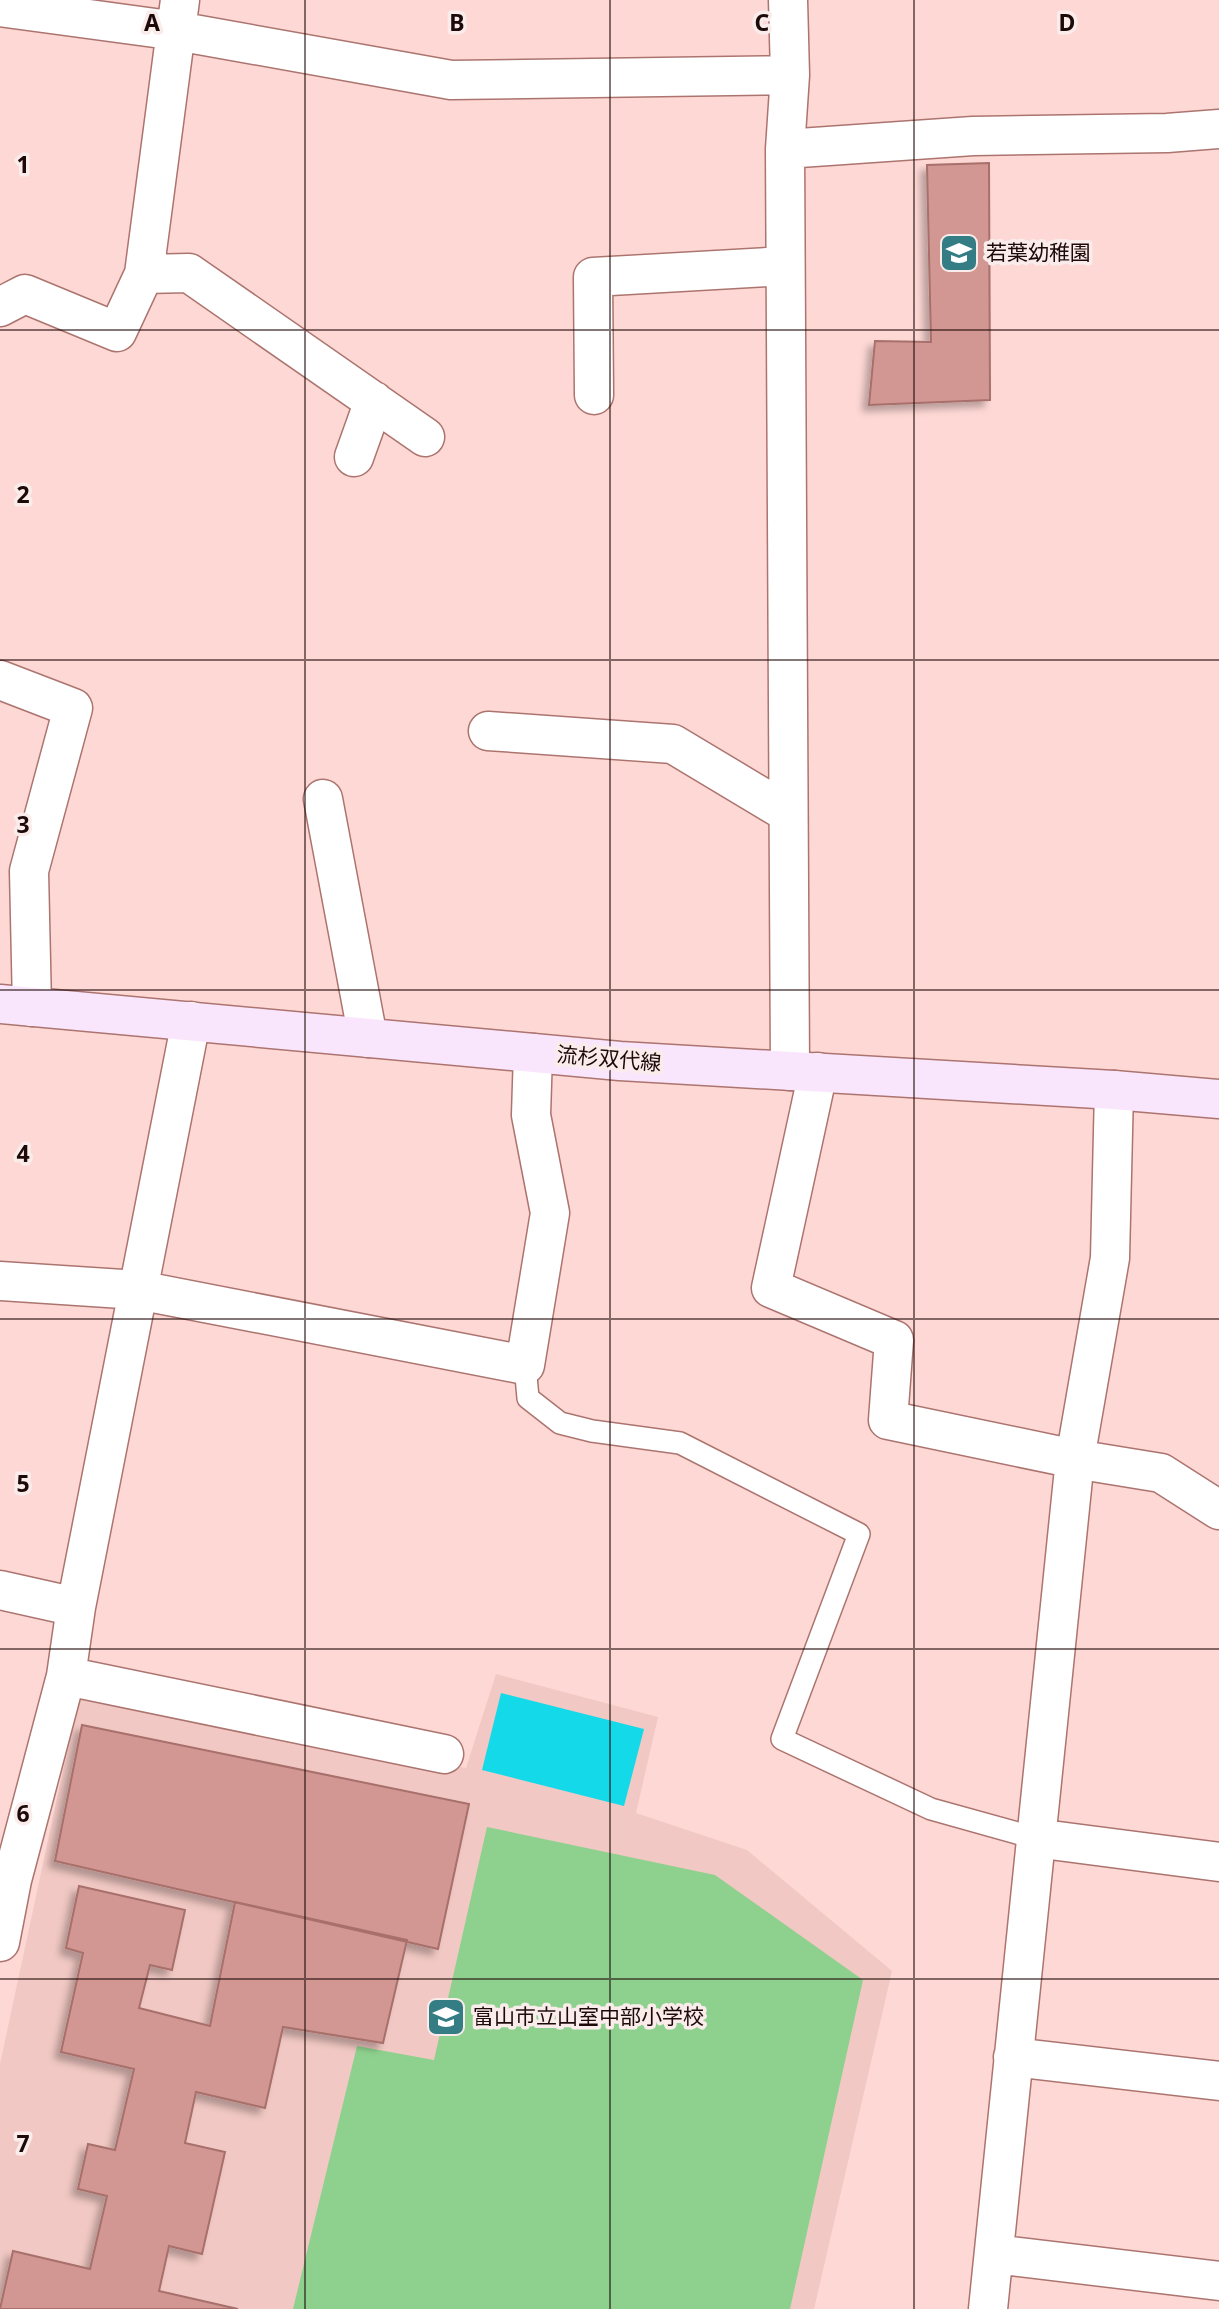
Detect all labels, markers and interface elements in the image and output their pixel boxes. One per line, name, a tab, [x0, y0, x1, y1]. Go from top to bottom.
text: A	[144, 6, 160, 38]
text: B	[449, 6, 465, 38]
text: C	[755, 6, 770, 38]
text: D	[1059, 6, 1075, 38]
text: 1	[16, 148, 30, 180]
school or university icon: 若葉幼稚園	[938, 232, 980, 274]
place label: 若葉幼稚園	[986, 238, 1091, 266]
text: 2	[16, 478, 30, 510]
text: 3	[16, 808, 30, 840]
street label: 流杉双代線	[556, 1039, 663, 1077]
text: 4	[16, 1137, 30, 1169]
text: 5	[16, 1467, 30, 1499]
text: 6	[16, 1797, 30, 1829]
school or university icon: 富山市立山室中部小学校	[425, 1996, 467, 2038]
place label: 富山市立山室中部小学校	[473, 2002, 704, 2030]
text: 7	[16, 2127, 30, 2159]

